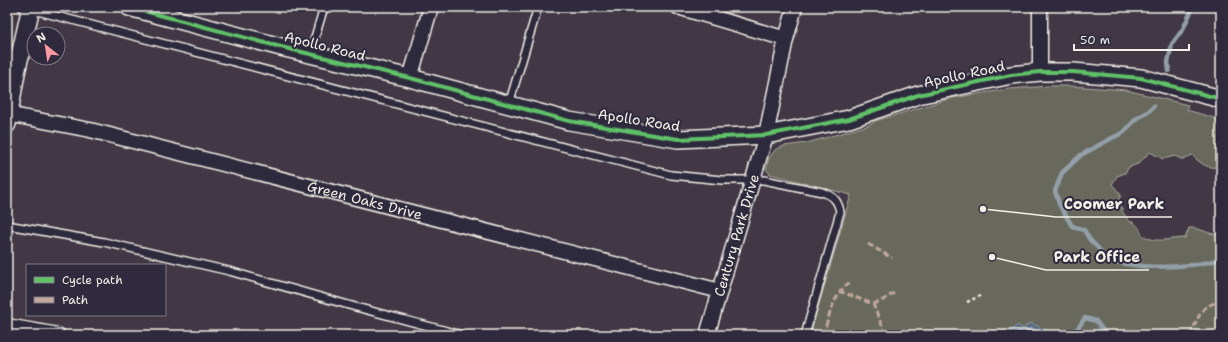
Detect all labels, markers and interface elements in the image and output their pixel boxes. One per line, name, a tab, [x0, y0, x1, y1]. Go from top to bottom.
north arrow	[26, 26, 66, 66]
scale bar	[1074, 26, 1189, 52]
street label: Apollo Road	[283, 27, 368, 65]
text: N	[34, 29, 49, 46]
text: 50 m	[1080, 32, 1110, 48]
street label: Apollo Road	[921, 57, 1007, 91]
street label: Apollo Road	[597, 105, 682, 135]
street label: Century Park Drive	[710, 172, 763, 299]
street label: Green Oaks Drive	[305, 177, 424, 224]
callout: Coomer Park	[1056, 190, 1172, 217]
text: Coomer Park	[1064, 194, 1164, 214]
callout: Park Office	[1046, 243, 1149, 270]
text: Park Office	[1054, 247, 1140, 267]
legend	[26, 264, 166, 316]
text: Cycle path	[62, 272, 123, 288]
text: Path	[62, 292, 88, 308]

